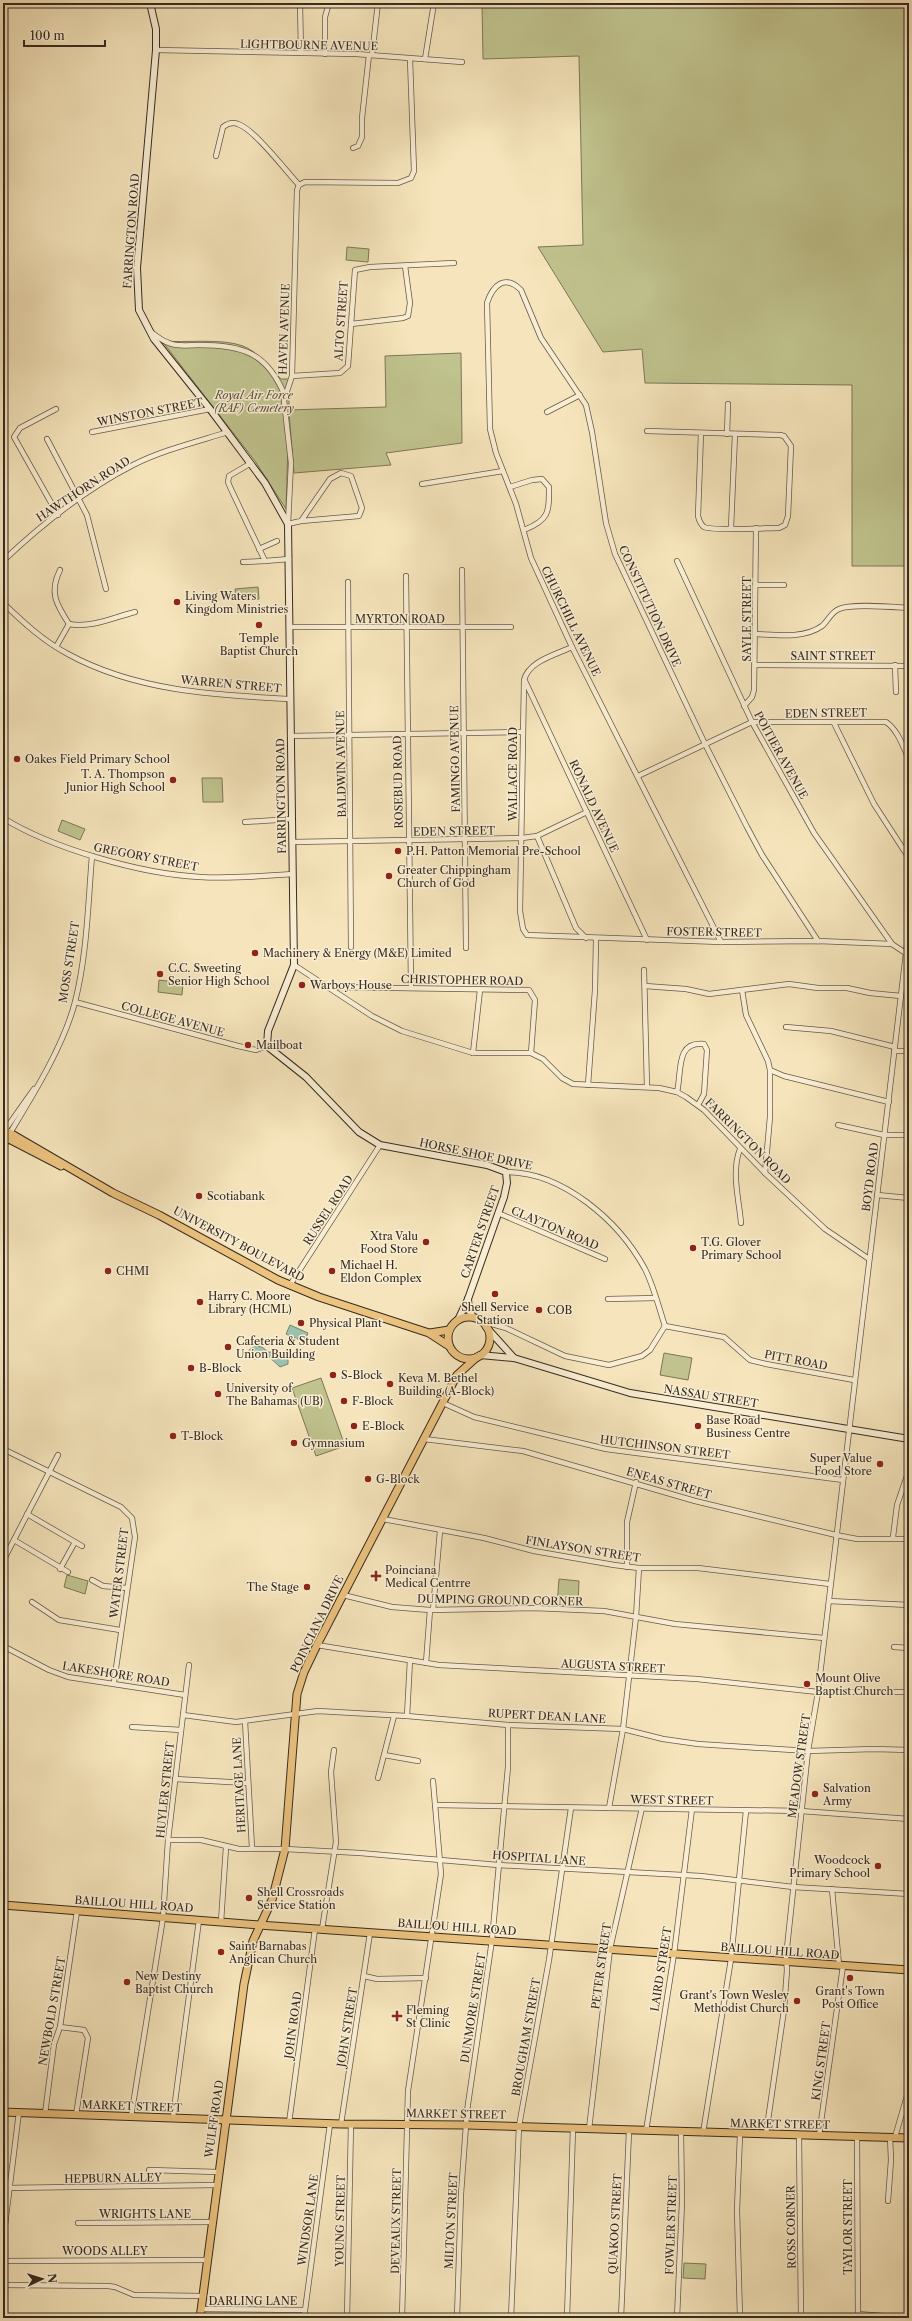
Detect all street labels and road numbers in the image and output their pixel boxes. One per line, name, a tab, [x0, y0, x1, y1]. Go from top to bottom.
street label: LIGHTBOURNE AVENUE	[240, 37, 379, 53]
street label: FARRINGTON ROAD	[120, 173, 142, 289]
street label: ALTO STREET	[331, 279, 351, 363]
street label: HAVEN AVENUE	[275, 283, 293, 375]
street label: WINSTON STREET	[95, 395, 205, 429]
street label: HAWTHORN ROAD	[33, 453, 133, 525]
street label: CONSTITUTION DRIVE	[616, 543, 684, 669]
street label: CHURCHILL AVENUE	[538, 564, 604, 679]
street label: SAYLE STREET	[740, 576, 754, 662]
street label: MYRTON ROAD	[355, 612, 445, 626]
street label: SAINT STREET	[791, 649, 876, 663]
street label: WARREN STREET	[179, 673, 283, 695]
street label: FAMINGO AVENUE	[447, 705, 463, 813]
street label: EDEN STREET	[785, 705, 868, 721]
street label: POITIER AVENUE	[751, 709, 811, 802]
street label: BALDWIN AVENUE	[333, 710, 349, 818]
street label: WALLACE ROAD	[506, 727, 520, 822]
street label: ROSEBUD ROAD	[390, 735, 406, 829]
street label: FARRINGTON ROAD	[273, 738, 289, 854]
street label: RONALD AVENUE	[566, 757, 622, 855]
street label: EDEN STREET	[413, 823, 496, 839]
street label: GREGORY STREET	[92, 840, 200, 874]
street label: MOSS STREET	[56, 919, 82, 1004]
street label: FOSTER STREET	[666, 924, 763, 940]
street label: CHRISTOPHER ROAD	[401, 972, 523, 988]
street label: COLLEGE AVENUE	[120, 998, 227, 1040]
street label: FARRINGTON ROAD	[702, 1095, 794, 1187]
street label: HORSE SHOE DRIVE	[418, 1135, 534, 1173]
street label: BOYD ROAD	[859, 1141, 881, 1212]
street label: RUSSEL ROAD	[300, 1172, 356, 1248]
street label: CARTER STREET	[458, 1183, 503, 1280]
street label: UNIVERSITY BOULEVARD	[171, 1203, 307, 1285]
street label: CLAYTON ROAD	[509, 1203, 601, 1253]
street label: PITT ROAD	[763, 1347, 829, 1373]
street label: NASSAU STREET	[663, 1382, 760, 1411]
street label: HUTCHINSON STREET	[599, 1432, 732, 1462]
street label: ENEAS STREET	[625, 1464, 714, 1502]
street label: WATER STREET	[106, 1526, 132, 1620]
street label: FINLAYSON STREET	[524, 1533, 642, 1565]
street label: POINCIANA DRIVE	[287, 1573, 347, 1675]
street label: DUMPING GROUND CORNER	[417, 1592, 584, 1608]
street label: AUGUSTA STREET	[560, 1656, 666, 1676]
street label: LAKESHORE ROAD	[61, 1659, 171, 1689]
street label: RUPERT DEAN LANE	[487, 1706, 607, 1726]
street label: MEADOW STREET	[785, 1712, 813, 1819]
street label: HERITAGE LANE	[229, 1736, 248, 1833]
street label: HUYLER STREET	[153, 1740, 177, 1839]
street label: WEST STREET	[629, 1792, 715, 1808]
street label: HOSPITAL LANE	[492, 1848, 587, 1868]
street label: BAILLOU HILL ROAD	[74, 1893, 194, 1915]
street label: BAILLOU HILL ROAD	[397, 1916, 517, 1938]
street label: PETER STREET	[588, 1921, 614, 2010]
street label: LAIRD STREET	[647, 1925, 675, 2012]
street label: BAILLOU HILL ROAD	[720, 1940, 840, 1962]
street label: DUNMORE STREET	[457, 1951, 489, 2064]
street label: NEWBOLD STREET	[35, 1955, 69, 2067]
street label: BROUGHAM STREET	[509, 1976, 543, 2097]
street label: JOHN STREET	[333, 1985, 360, 2070]
street label: JOHN ROAD	[281, 1990, 305, 2062]
street label: KING STREET	[809, 2020, 834, 2101]
street label: WULFF ROAD	[201, 2079, 226, 2160]
street label: MARKET STREET	[81, 2097, 183, 2115]
street label: MARKET STREET	[406, 2106, 507, 2122]
street label: MARKET STREET	[730, 2116, 831, 2132]
street label: DEVEAUX STREET	[388, 2167, 404, 2274]
street label: HEPBURN ALLEY	[64, 2170, 162, 2186]
street label: MILTON STREET	[441, 2171, 461, 2270]
street label: WINDSOR LANE	[295, 2173, 321, 2268]
street label: QUAKOO STREET	[605, 2173, 625, 2275]
street label: YOUNG STREET	[332, 2174, 348, 2268]
street label: FOWLER STREET	[662, 2174, 680, 2275]
street label: TAYLOR STREET	[841, 2178, 855, 2275]
street label: ROSS CORNER	[783, 2184, 799, 2269]
street label: WRIGHTS LANE	[98, 2207, 191, 2221]
street label: WOODS ALLEY	[61, 2244, 148, 2258]
street label: DARLING LANE	[209, 2294, 298, 2308]

